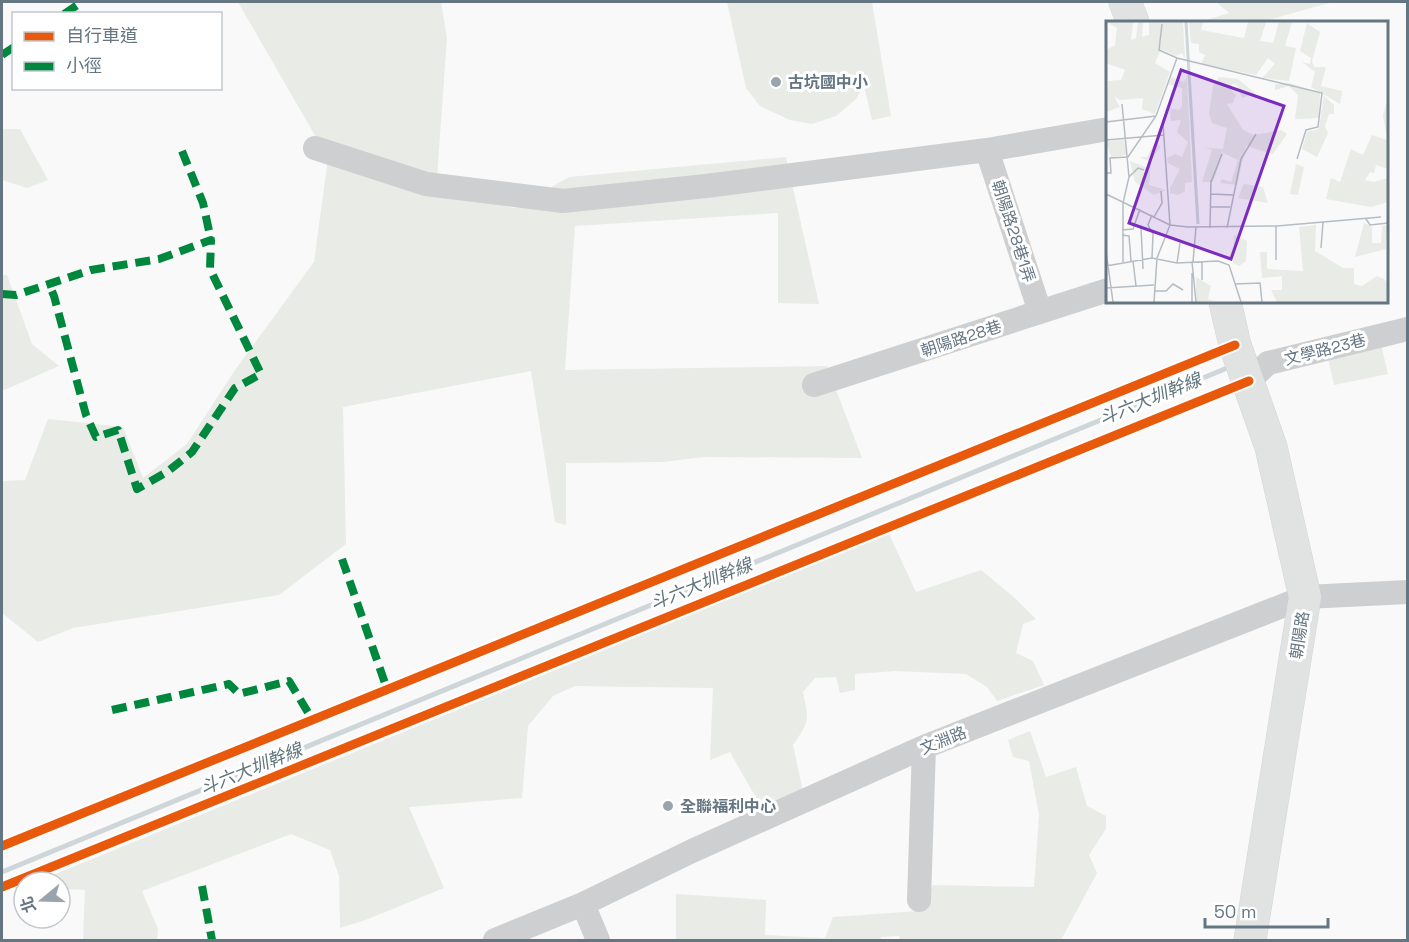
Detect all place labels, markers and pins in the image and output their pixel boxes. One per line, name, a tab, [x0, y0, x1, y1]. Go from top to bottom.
place label: 古坑國中小	[788, 72, 868, 93]
marker: 古坑國中小	[769, 75, 783, 89]
place label: 全聯福利中心	[680, 796, 776, 817]
marker: 全聯福利中心	[661, 799, 675, 813]

